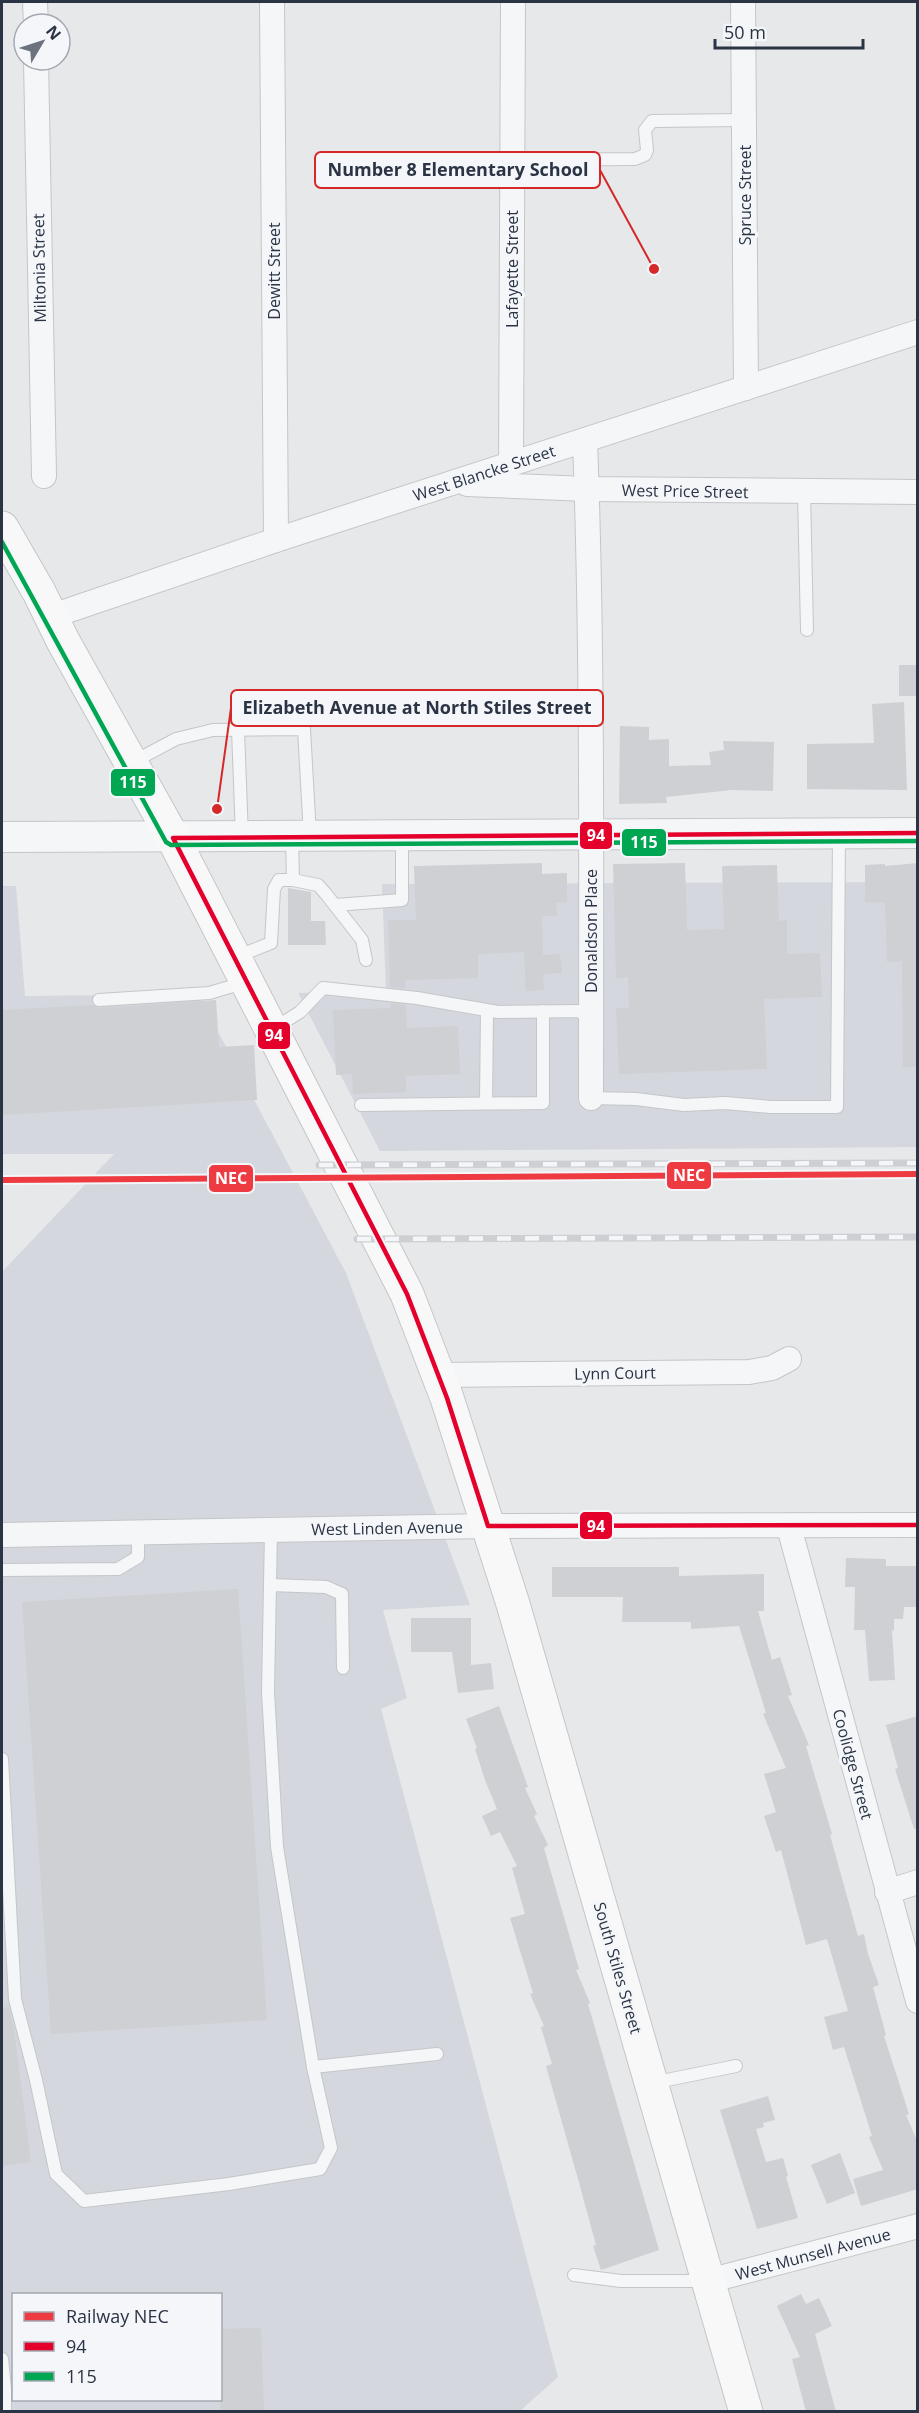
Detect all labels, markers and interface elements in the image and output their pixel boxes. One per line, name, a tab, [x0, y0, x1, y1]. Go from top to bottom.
north arrow	[12, 12, 72, 72]
scale bar	[715, 12, 864, 50]
text: 50 m	[724, 20, 766, 44]
text: N	[41, 21, 66, 45]
street label: Spruce Street	[734, 145, 756, 245]
callout: Number 8 Elementary School	[315, 152, 600, 188]
text: Number 8 Elementary School	[328, 157, 588, 181]
street label: Lafayette Street	[501, 210, 523, 328]
street label: Miltonia Street	[27, 213, 51, 323]
street label: Dewitt Street	[263, 222, 285, 320]
street label: West Blancke Street	[410, 440, 558, 506]
street label: West Price Street	[621, 479, 749, 503]
callout: Elizabeth Avenue at North Stiles Street	[231, 690, 603, 726]
text: Elizabeth Avenue at North Stiles Street	[243, 695, 592, 719]
line badge: 115	[110, 768, 156, 797]
text: 115	[119, 771, 147, 793]
line badge: 94	[579, 821, 613, 850]
text: 94	[587, 824, 605, 846]
line badge: 115	[621, 828, 667, 857]
text: 115	[630, 831, 658, 853]
street label: Donaldson Place	[580, 869, 602, 993]
line badge: 94	[257, 1021, 291, 1050]
text: 94	[265, 1024, 283, 1046]
line badge: NEC	[666, 1161, 712, 1190]
line badge: NEC	[208, 1164, 254, 1193]
text: NEC	[673, 1164, 705, 1186]
text: NEC	[215, 1167, 247, 1189]
street label: Lynn Court	[574, 1361, 656, 1385]
line badge: 94	[579, 1511, 613, 1540]
text: 94	[587, 1515, 605, 1537]
street label: West Linden Avenue	[311, 1516, 463, 1540]
street label: Coolidge Street	[828, 1706, 878, 1822]
street label: South Stiles Street	[589, 1900, 647, 2037]
street label: West Munsell Avenue	[733, 2223, 893, 2285]
legend	[12, 2293, 222, 2401]
text: Railway NEC	[66, 2304, 169, 2328]
text: 94	[66, 2334, 87, 2358]
text: 115	[66, 2364, 97, 2388]

